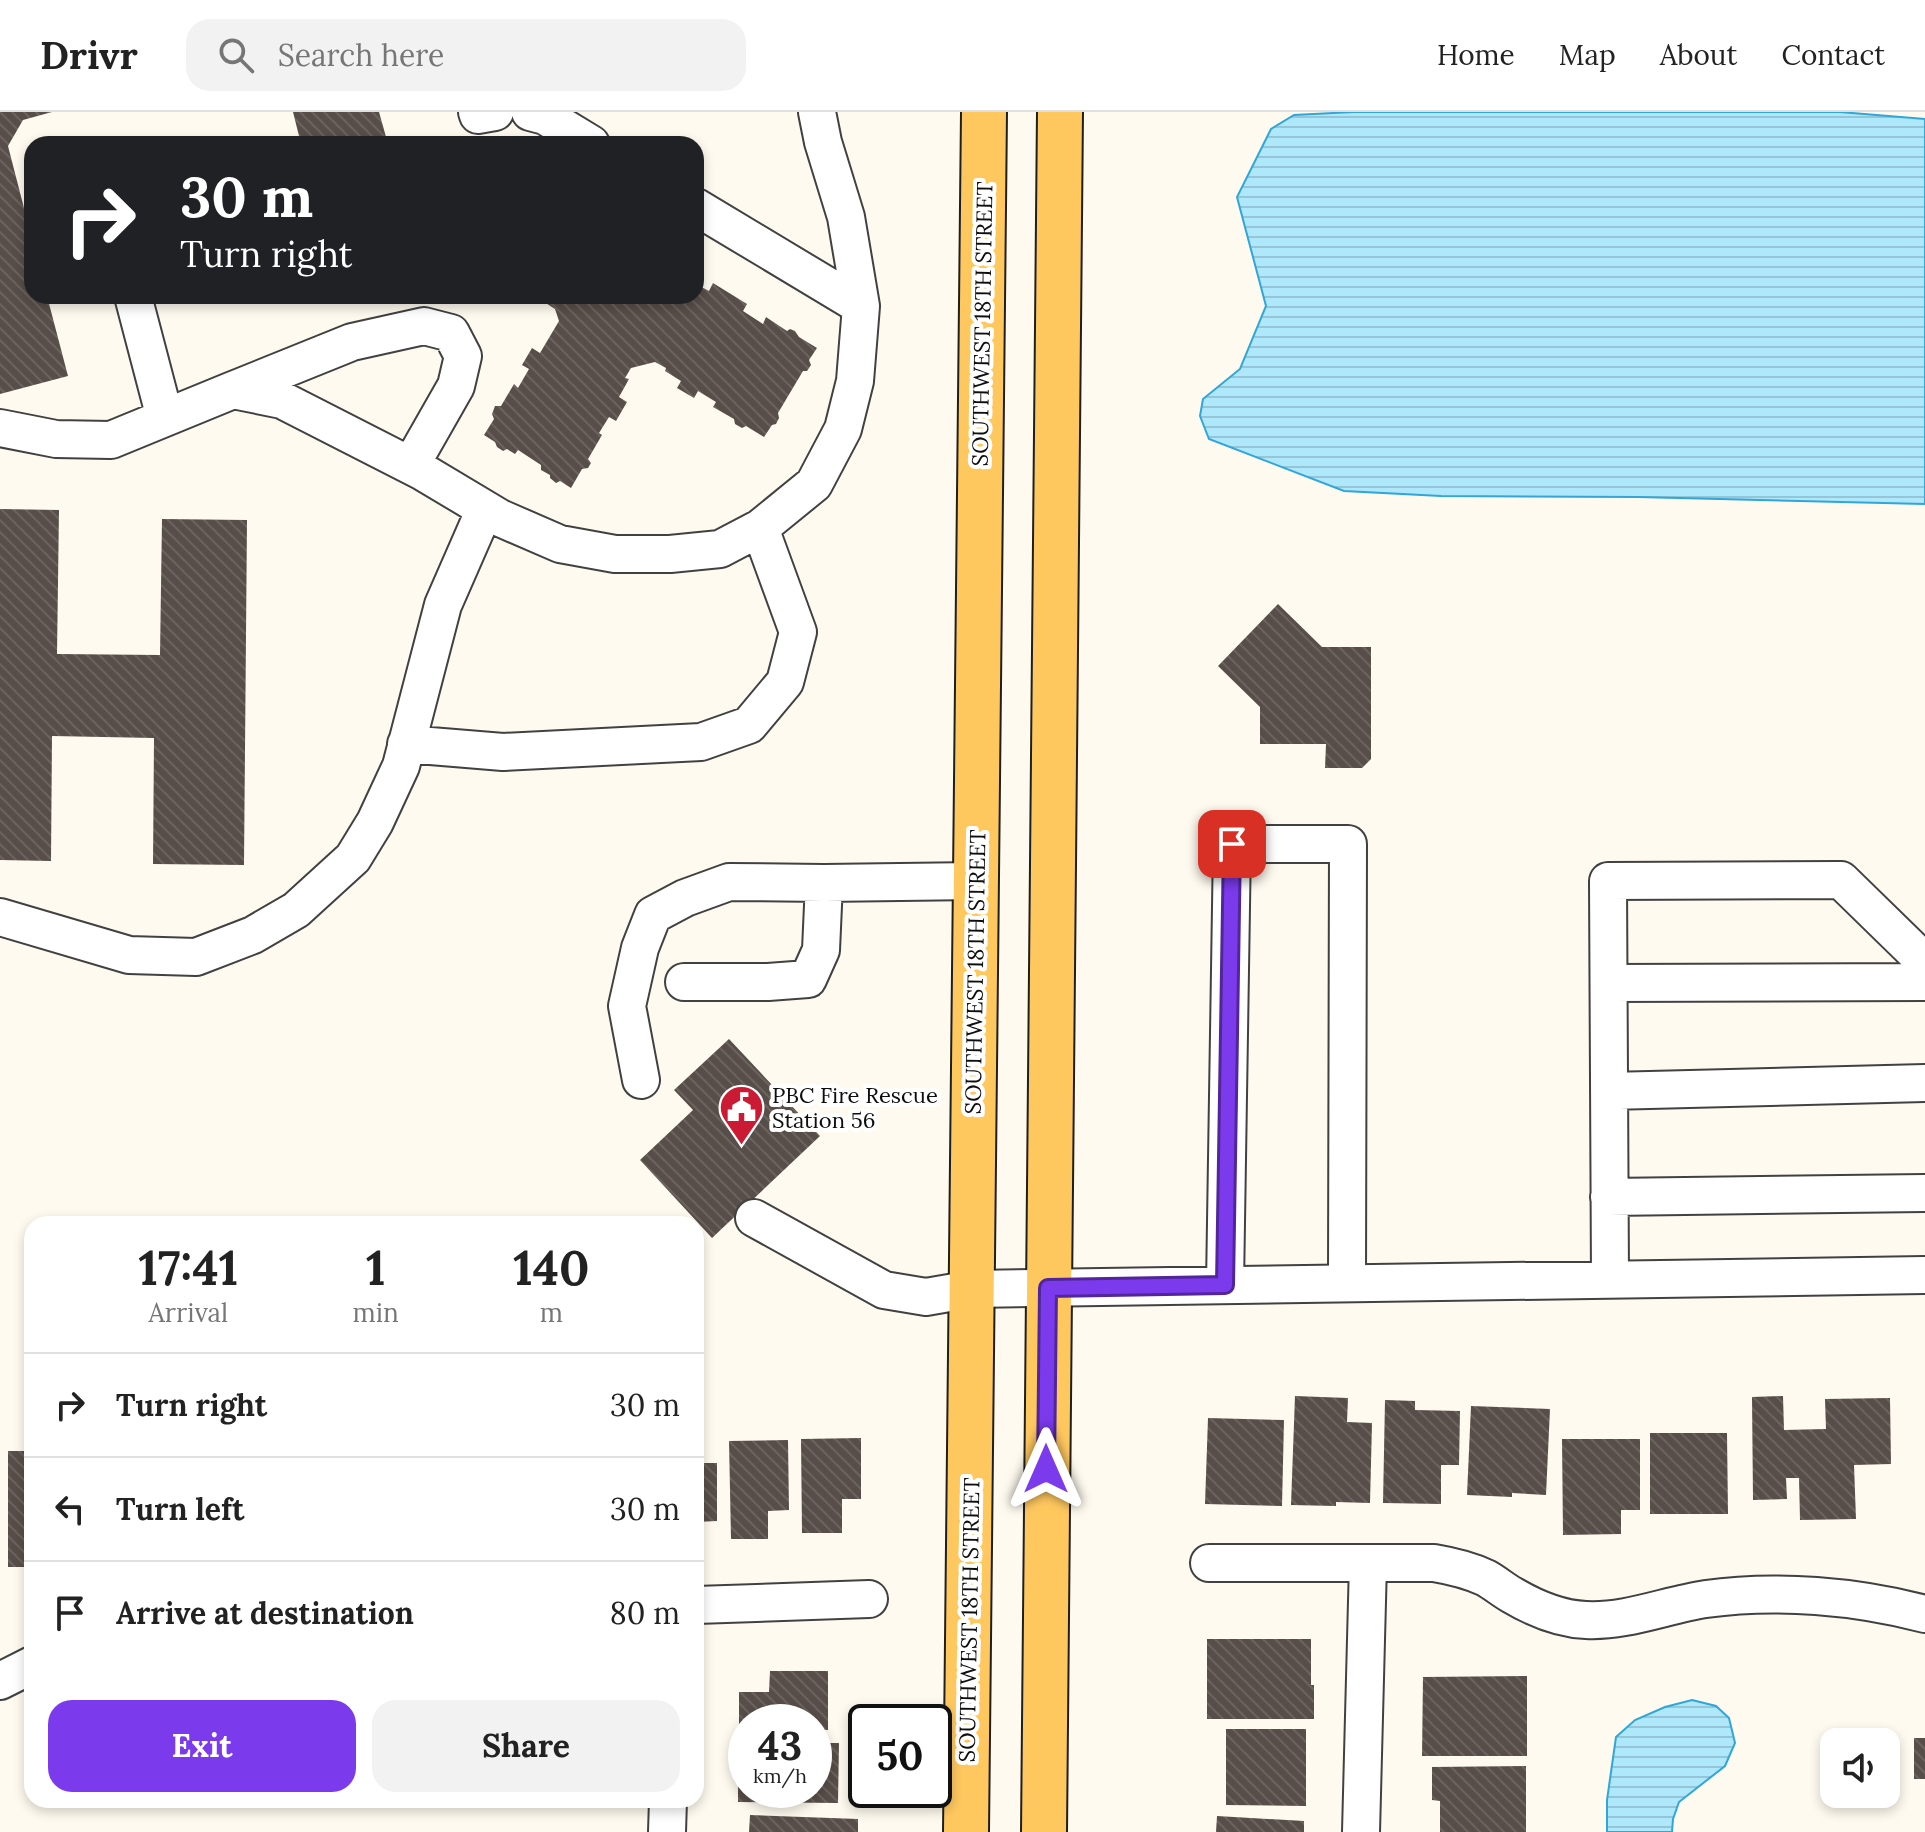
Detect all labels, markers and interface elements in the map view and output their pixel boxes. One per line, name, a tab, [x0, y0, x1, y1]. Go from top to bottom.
search box	[186, 19, 746, 91]
text: Drivr	[40, 31, 138, 79]
icon: search	[214, 33, 258, 77]
text: Search here	[278, 36, 444, 74]
text: Home	[1437, 37, 1515, 73]
text: Map	[1559, 37, 1616, 73]
text: About	[1660, 37, 1737, 73]
text: Contact	[1781, 37, 1885, 73]
text: 30 m	[180, 161, 313, 232]
icon: right	[48, 168, 152, 272]
street label: SOUTHWEST 18TH STREET	[966, 181, 998, 467]
text: Turn right	[180, 231, 353, 277]
pin	[1198, 810, 1266, 878]
icon: arrive	[1210, 822, 1254, 866]
street label: SOUTHWEST 18TH STREET	[959, 829, 991, 1115]
place label: PBC Fire Rescue Station 56	[772, 1081, 938, 1134]
public building icon: PBC Fire Rescue Station 56	[717, 1084, 765, 1147]
text: 17:41	[138, 1237, 238, 1298]
text: 1	[366, 1237, 385, 1298]
text: 140	[513, 1237, 590, 1298]
text: Arrival	[149, 1296, 228, 1329]
text: min	[353, 1296, 399, 1329]
text: m	[540, 1296, 563, 1329]
icon: right	[48, 1383, 92, 1427]
text: Turn right	[116, 1386, 267, 1424]
text: 30 m	[610, 1386, 680, 1424]
position arrow	[1004, 1427, 1088, 1511]
street label: SOUTHWEST 18TH STREET	[953, 1477, 985, 1763]
icon: left	[48, 1487, 92, 1531]
text: Turn left	[116, 1490, 244, 1528]
text: 30 m	[610, 1490, 680, 1528]
icon: arrive	[48, 1591, 92, 1635]
text: Arrive at destination	[116, 1594, 414, 1632]
text: 80 m	[610, 1594, 680, 1632]
button: Exit	[48, 1700, 356, 1792]
button: Share	[372, 1700, 680, 1792]
speed limit sign: 50	[848, 1704, 952, 1808]
text: 43	[758, 1720, 802, 1771]
map controls	[1820, 1728, 1900, 1808]
button: sound	[1820, 1728, 1900, 1808]
text: km/h	[753, 1763, 807, 1788]

